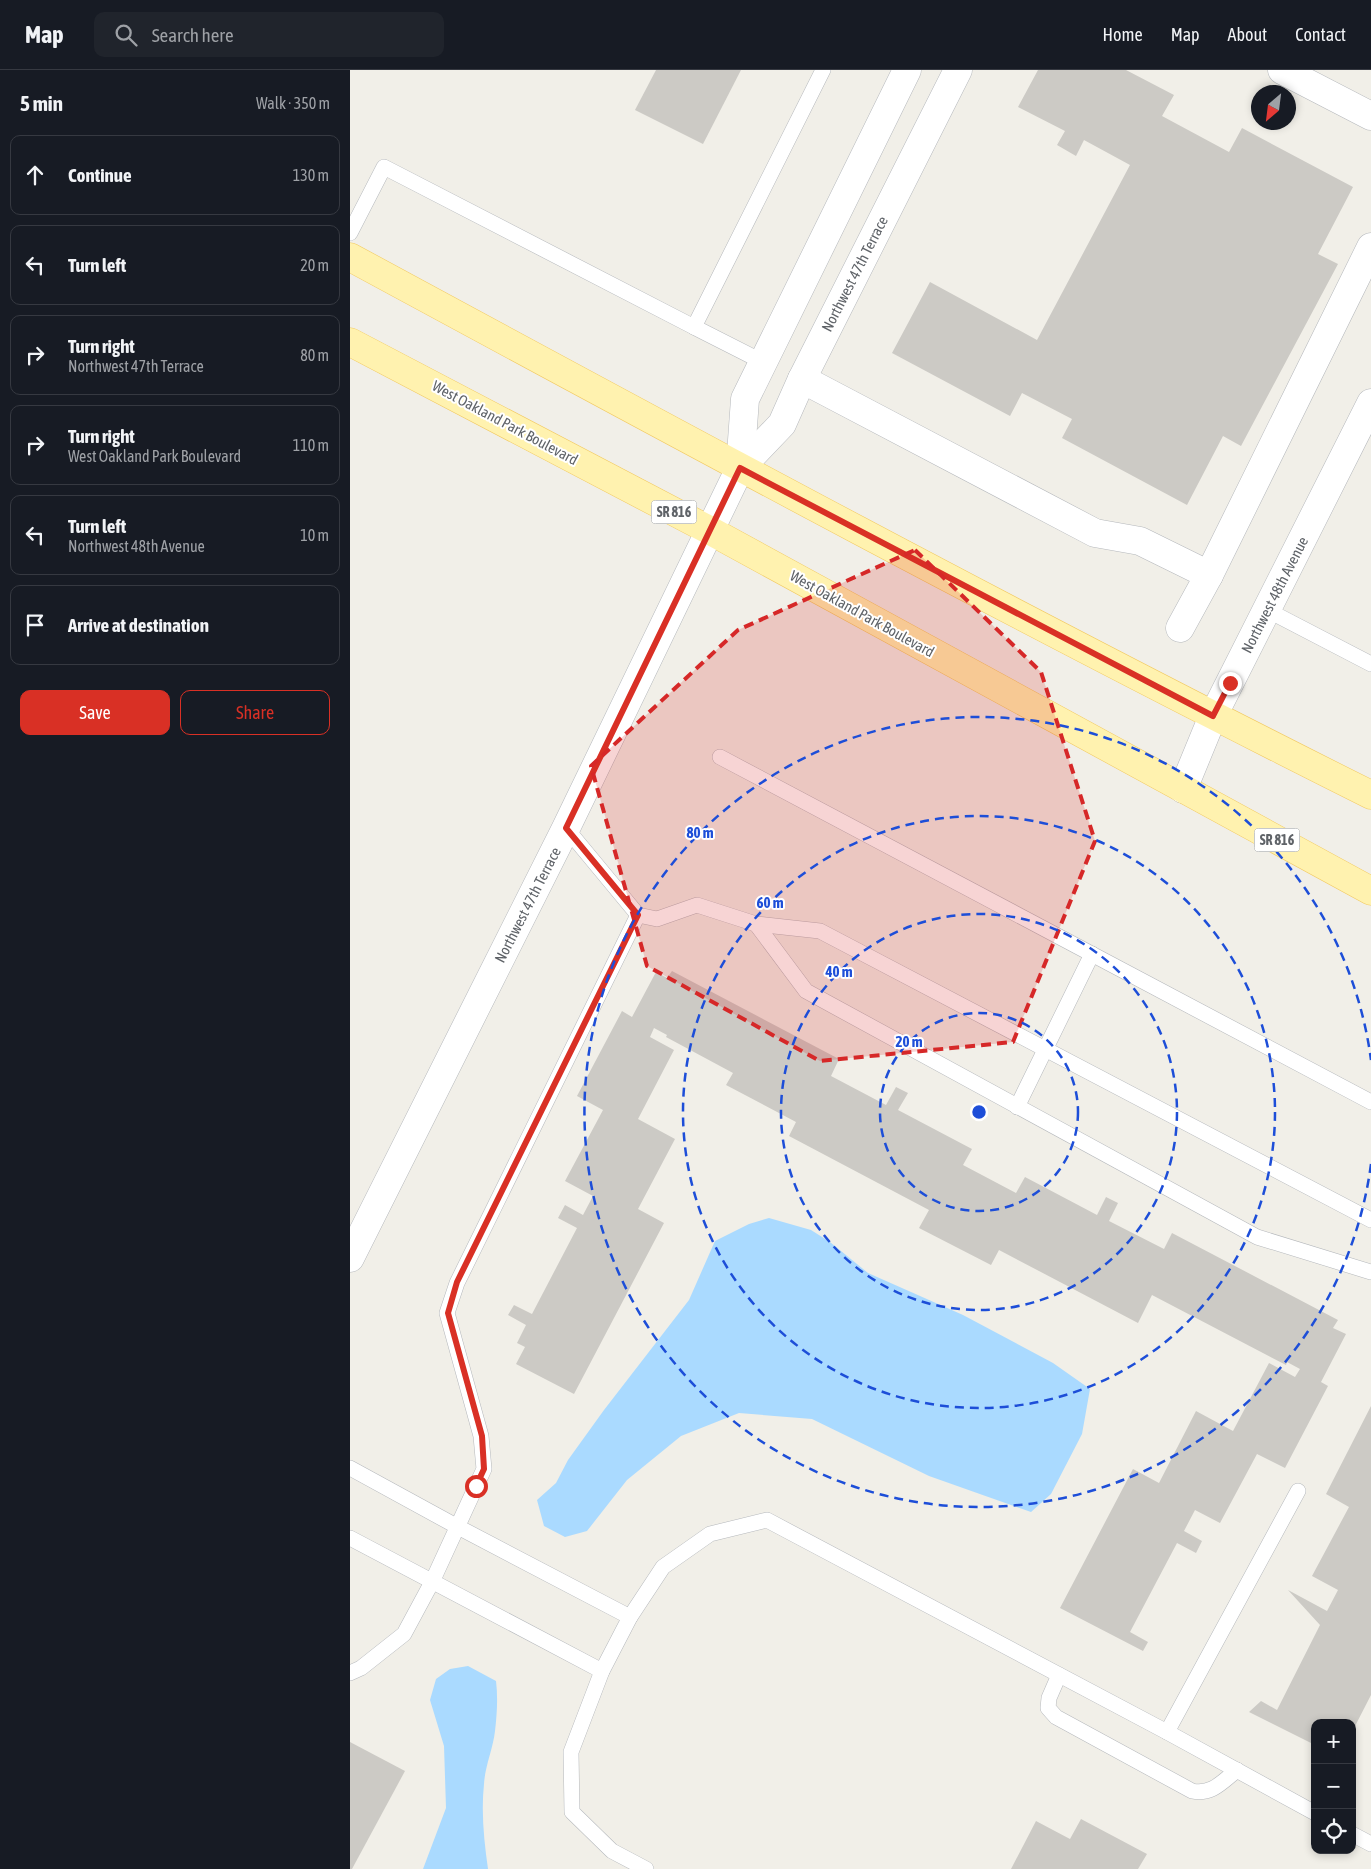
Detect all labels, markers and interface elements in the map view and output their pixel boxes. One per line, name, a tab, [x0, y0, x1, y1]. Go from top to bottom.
search box	[94, 12, 444, 57]
text: Map	[25, 21, 64, 48]
icon: search	[112, 21, 140, 49]
text: Search here	[152, 24, 234, 46]
text: Home	[1103, 24, 1143, 45]
text: Map	[1171, 24, 1200, 45]
text: About	[1228, 24, 1267, 45]
text: Contact	[1295, 24, 1346, 45]
north arrow	[1251, 85, 1296, 130]
text: 5 min	[20, 91, 63, 115]
text: Walk · 350 m	[256, 94, 330, 112]
icon: ahead	[21, 161, 49, 189]
text: Continue	[68, 164, 132, 186]
text: 130 m	[293, 166, 329, 184]
street label: Northwest 47th Terrace	[818, 213, 891, 334]
icon: left	[21, 251, 49, 279]
text: Turn left	[68, 254, 126, 276]
text: 20 m	[300, 256, 329, 274]
text: Turn right	[68, 335, 135, 357]
icon: right	[21, 341, 49, 369]
text: 80 m	[300, 346, 329, 364]
text: Northwest 47th Terrace	[68, 357, 204, 375]
street label: West Oakland Park Boulevard	[430, 377, 581, 468]
text: Turn right	[68, 425, 135, 447]
icon: right	[21, 431, 49, 459]
text: 110 m	[293, 436, 329, 454]
text: West Oakland Park Boulevard	[68, 447, 241, 465]
road number: SR 816	[652, 501, 696, 524]
text: Turn left	[68, 515, 126, 537]
icon: left	[21, 521, 49, 549]
text: 10 m	[300, 526, 329, 544]
street label: Northwest 48th Avenue	[1238, 534, 1311, 656]
text: Northwest 48th Avenue	[68, 537, 205, 555]
street label: West Oakland Park Boulevard	[787, 567, 937, 660]
icon: arrive	[21, 611, 49, 639]
text: Arrive at destination	[68, 614, 209, 636]
route end	[1219, 672, 1242, 695]
button: Save	[20, 690, 170, 735]
button: Share	[180, 690, 330, 735]
text: 80 m	[687, 824, 714, 841]
road number: SR 816	[1254, 828, 1300, 852]
street label: Northwest 47th Terrace	[491, 844, 564, 965]
text: 60 m	[757, 894, 784, 911]
text: 40 m	[825, 963, 853, 980]
text: 20 m	[896, 1033, 923, 1050]
centre of rings	[970, 1103, 988, 1121]
route start	[465, 1475, 488, 1498]
map controls	[1311, 1719, 1356, 1854]
button: +	[1311, 1719, 1356, 1764]
button: −	[1311, 1764, 1356, 1809]
button: locate	[1311, 1809, 1356, 1854]

